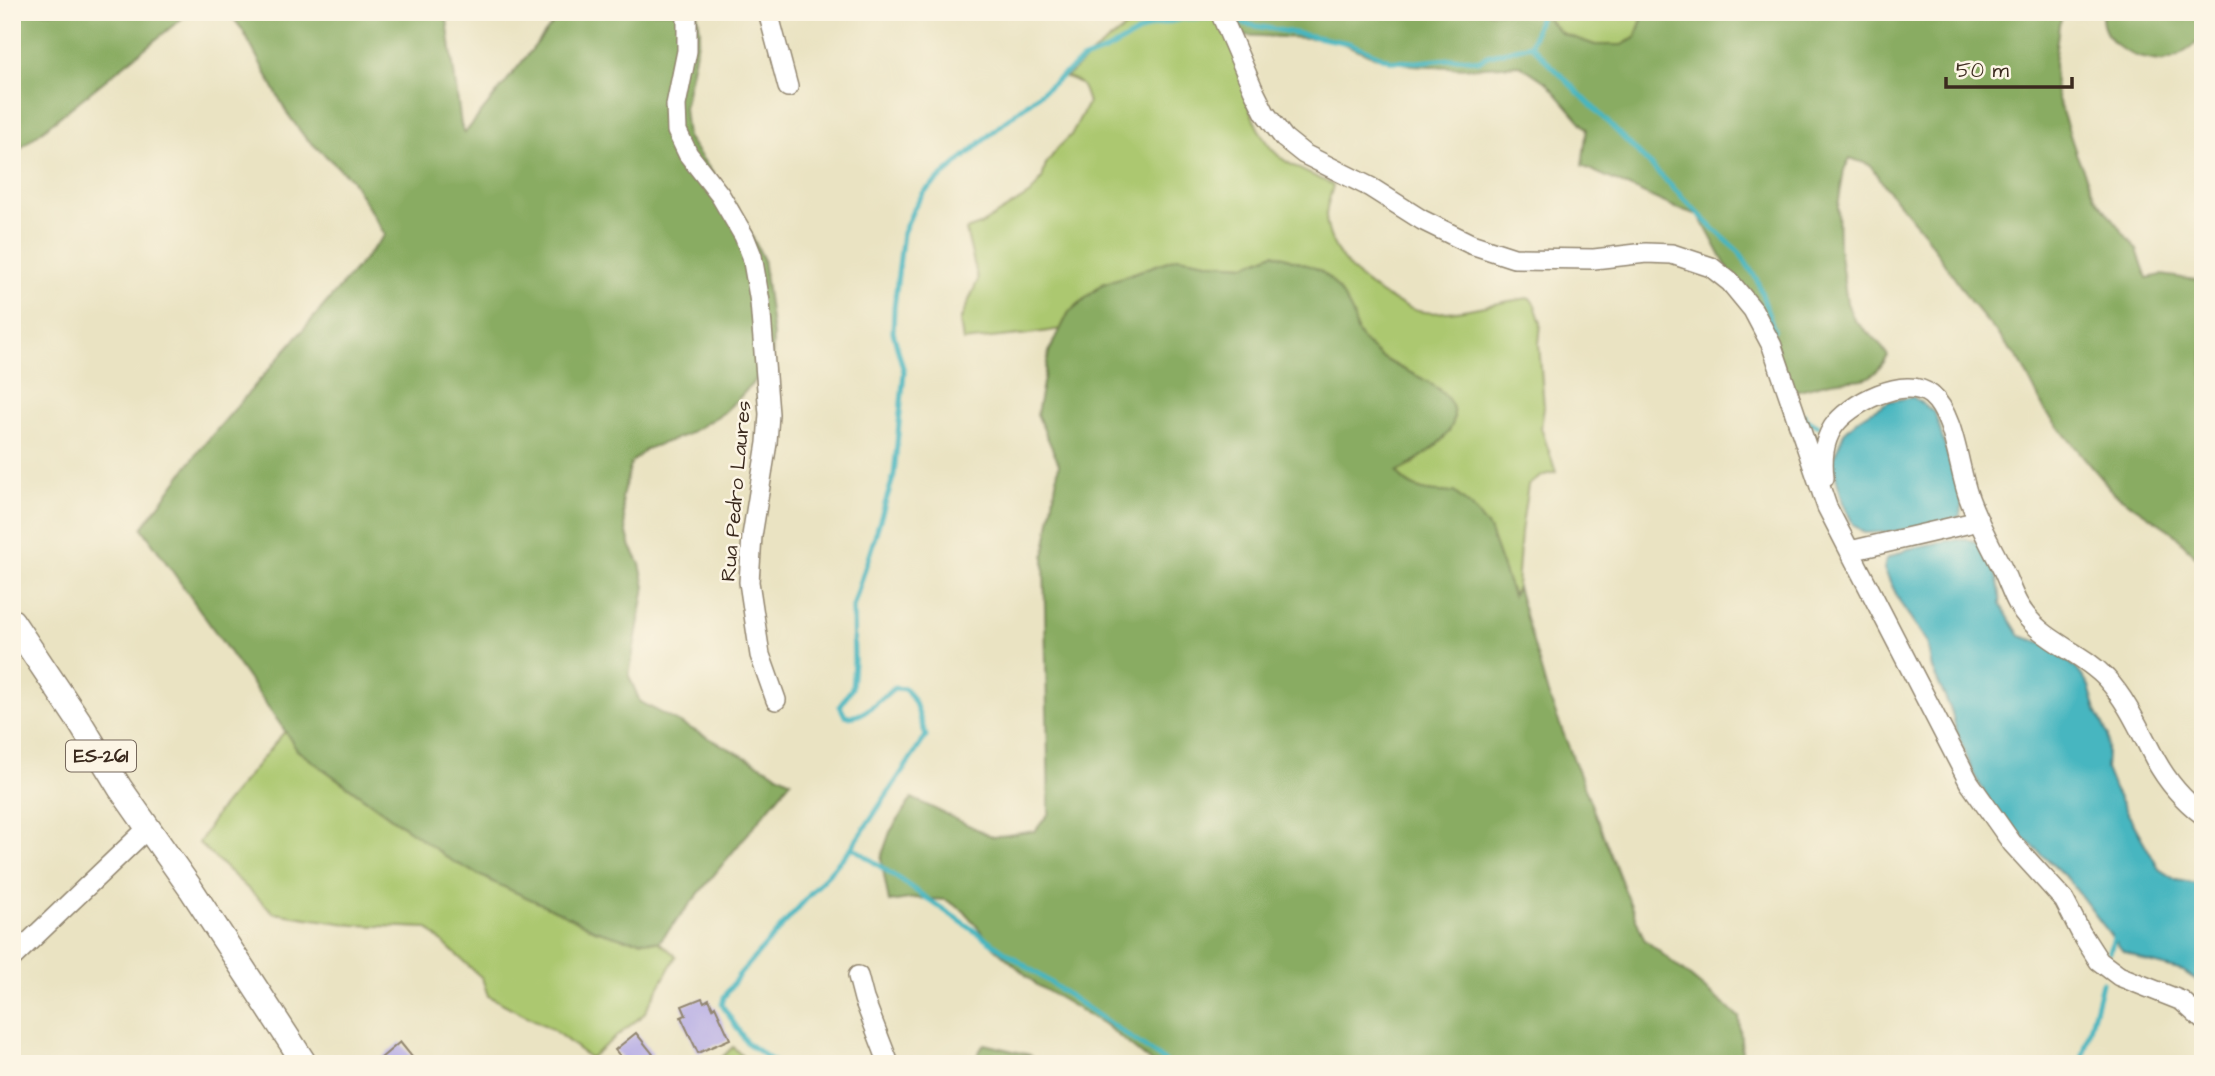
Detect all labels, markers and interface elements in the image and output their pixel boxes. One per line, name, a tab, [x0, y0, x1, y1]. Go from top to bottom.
scale bar	[1946, 46, 2072, 90]
text: 50 m	[1956, 56, 2010, 85]
street label: Rua Pedro Laures	[714, 399, 758, 583]
road number: ES-261	[66, 740, 136, 772]

